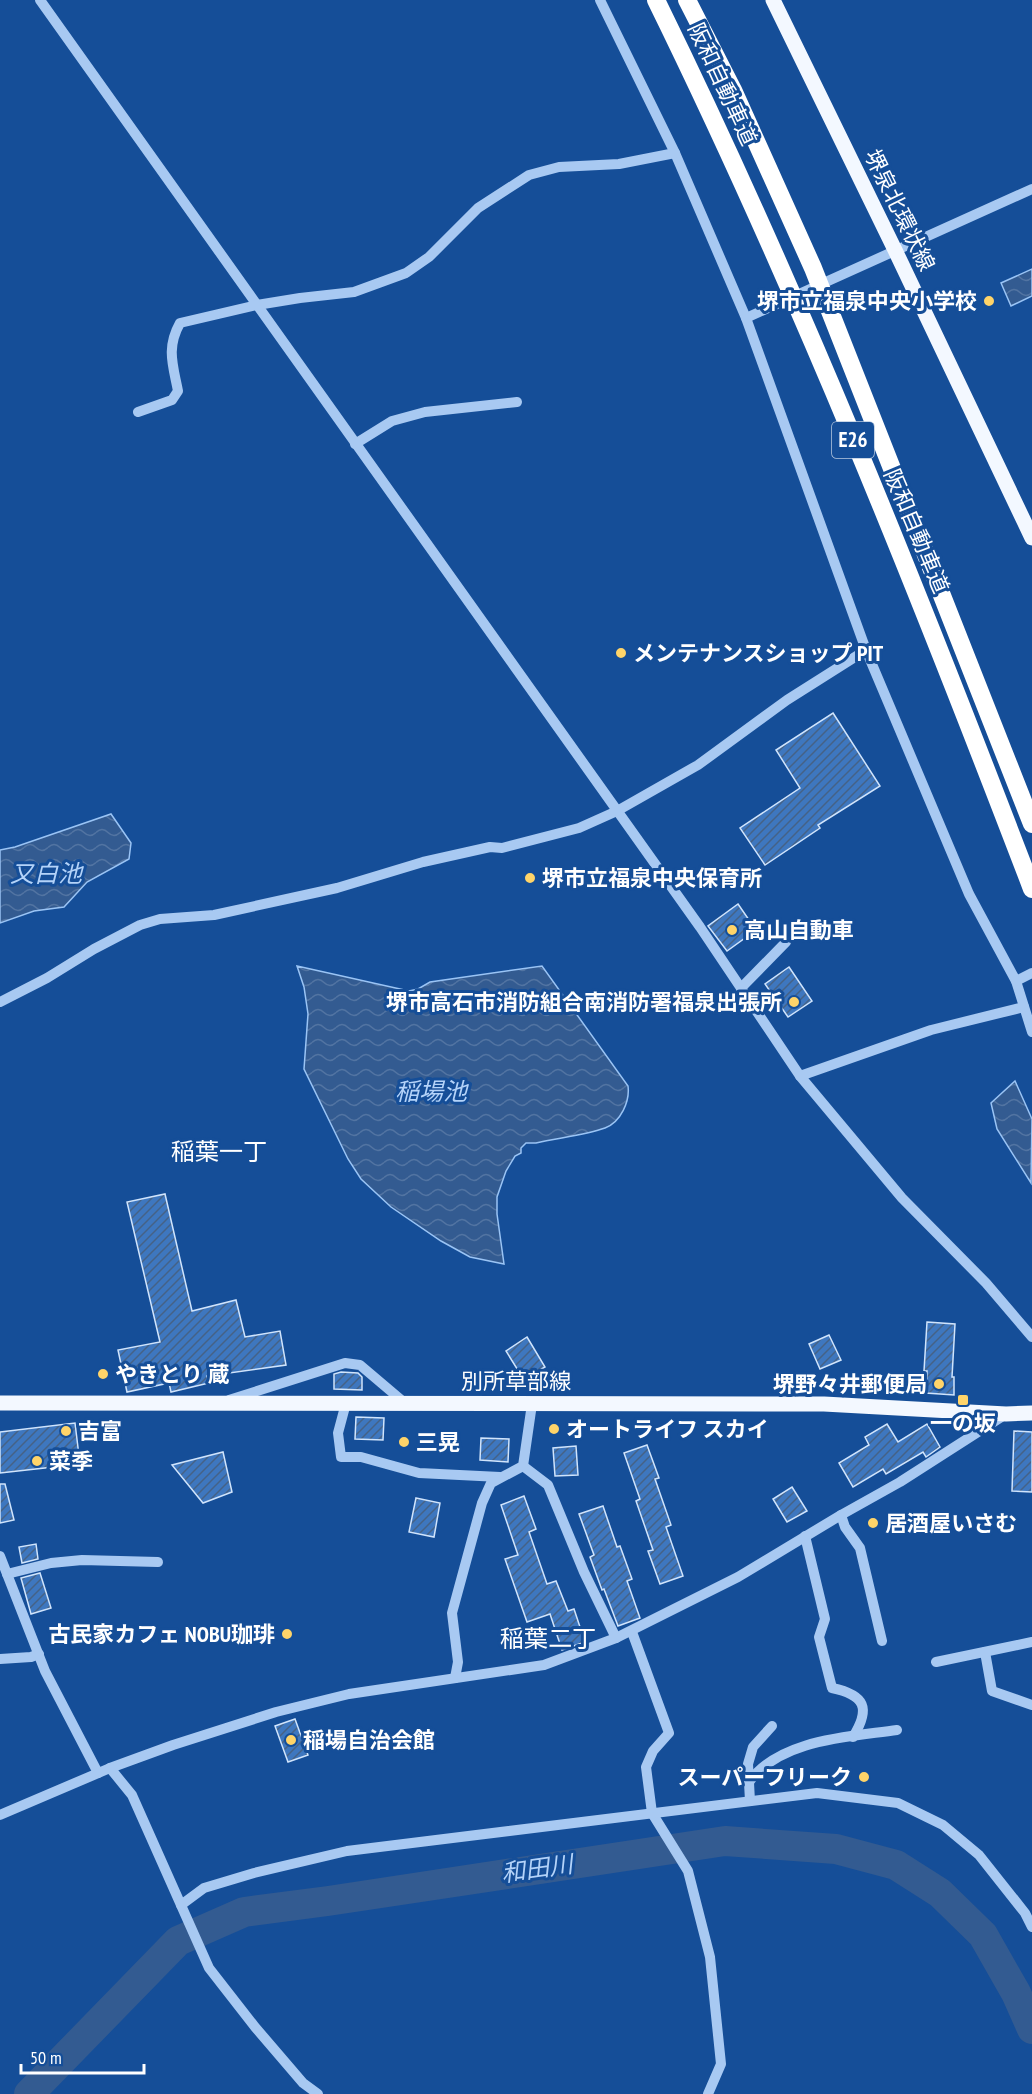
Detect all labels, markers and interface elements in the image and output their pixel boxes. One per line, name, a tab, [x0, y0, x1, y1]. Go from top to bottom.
street label: 阪和自動車道	[682, 18, 764, 150]
street label: 堺泉北環状線	[858, 145, 942, 275]
place label: 堺市立福泉中央小学校	[757, 287, 977, 315]
marker: 堺市立福泉中央小学校	[982, 294, 996, 308]
road number: E26	[832, 422, 874, 458]
street label: 阪和自動車道	[878, 465, 956, 597]
place label: メンテナンスショップ PIT	[633, 639, 884, 667]
marker: メンテナンスショップ PIT	[614, 646, 628, 660]
water label: 又白池	[10, 858, 84, 889]
place label: 堺市立福泉中央保育所	[542, 864, 762, 892]
marker: 堺市立福泉中央保育所	[523, 871, 537, 885]
place label: 高山自動車	[744, 916, 854, 944]
marker: 高山自動車	[725, 923, 739, 937]
place label: 堺市高石市消防組合南消防署福泉出張所	[386, 988, 782, 1016]
marker: 堺市高石市消防組合南消防署福泉出張所	[787, 995, 801, 1009]
water label: 稲場池	[395, 1076, 469, 1107]
district label: 稲葉一丁	[171, 1136, 267, 1167]
place label: やきとり 蔵	[115, 1360, 230, 1388]
marker: やきとり 蔵	[96, 1367, 110, 1381]
street label: 別所草部線	[461, 1367, 571, 1395]
place label: 堺野々井郵便局	[773, 1370, 927, 1398]
marker: 堺野々井郵便局	[932, 1377, 946, 1391]
marker: 一の坂	[956, 1393, 970, 1407]
place label: 一の坂	[930, 1409, 996, 1437]
place label: オートライフ スカイ	[566, 1415, 769, 1443]
place label: 吉富	[78, 1417, 122, 1445]
marker: オートライフ スカイ	[547, 1422, 561, 1436]
marker: 吉富	[59, 1424, 73, 1438]
place label: 三晃	[416, 1428, 460, 1456]
marker: 三晃	[397, 1435, 411, 1449]
place label: 菜季	[49, 1447, 93, 1475]
marker: 菜季	[30, 1454, 44, 1468]
place label: 居酒屋いさむ	[885, 1509, 1017, 1537]
marker: 居酒屋いさむ	[866, 1516, 880, 1530]
place label: 古民家カフェ NOBU珈琲	[48, 1620, 275, 1648]
district label: 稲葉二丁	[500, 1623, 596, 1654]
marker: 古民家カフェ NOBU珈琲	[280, 1627, 294, 1641]
place label: 稲場自治会館	[303, 1726, 435, 1754]
marker: 稲場自治会館	[284, 1733, 298, 1747]
place label: スーパーフリーク	[678, 1763, 852, 1791]
marker: スーパーフリーク	[857, 1770, 871, 1784]
water label: 和田川	[499, 1848, 578, 1889]
scale bar	[21, 2037, 144, 2075]
text: 50 m	[30, 2046, 62, 2069]

